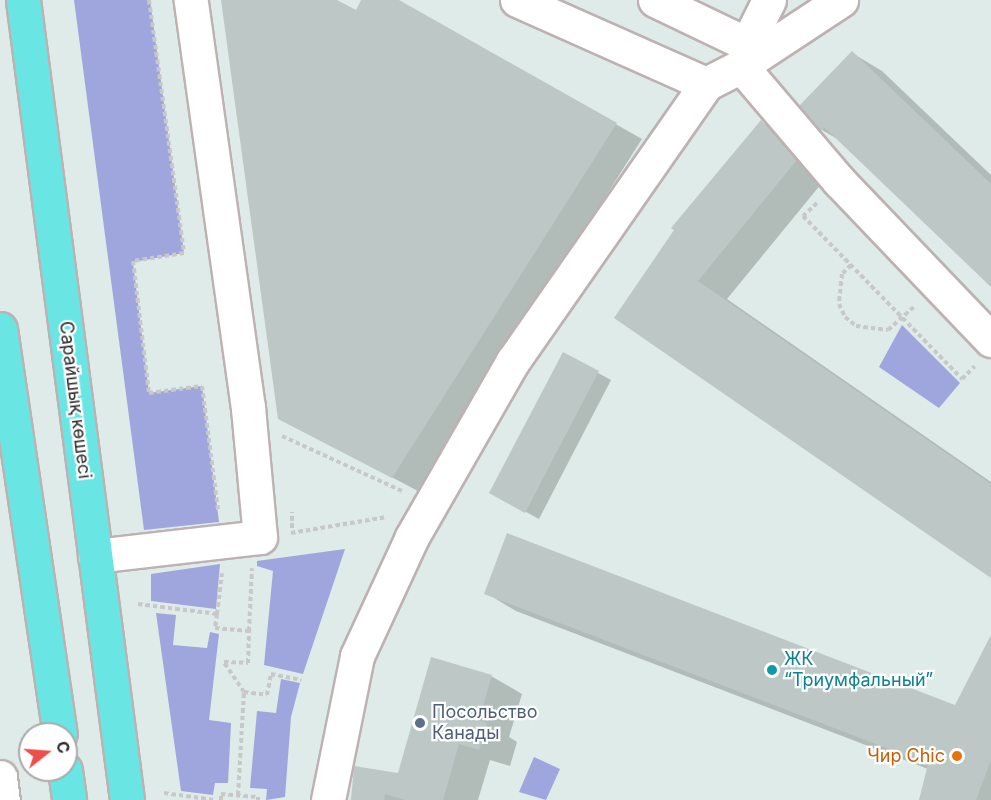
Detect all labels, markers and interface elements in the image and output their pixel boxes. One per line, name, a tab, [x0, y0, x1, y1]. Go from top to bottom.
street label: Сарайшық көшесі	[55, 320, 95, 480]
place label: ЖК “Триумфальный”	[784, 649, 933, 692]
marker: ЖК “Триумфальный”	[765, 663, 779, 677]
place label: Посольство Канады	[432, 702, 538, 744]
marker: Посольство Канады	[413, 716, 427, 730]
north arrow	[18, 722, 78, 782]
text: С	[52, 739, 75, 756]
place label: Чир Chic	[867, 745, 945, 767]
marker: Чир Chic	[950, 749, 964, 763]

